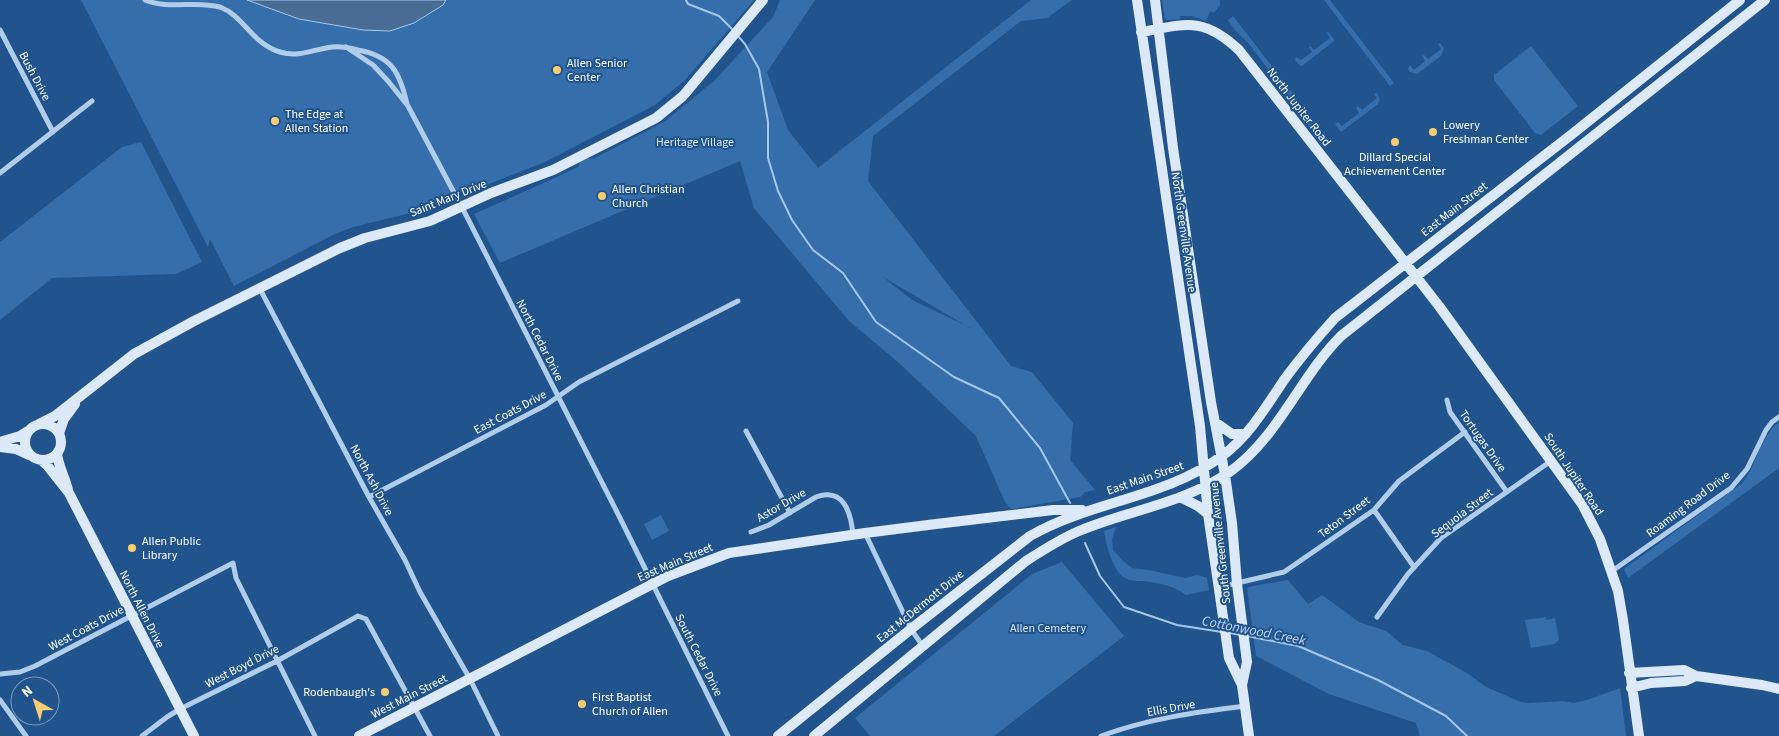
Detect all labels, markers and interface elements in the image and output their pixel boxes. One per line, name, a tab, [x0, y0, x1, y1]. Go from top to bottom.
street label: Bush Drive	[14, 49, 55, 104]
place label: Allen Senior Center	[567, 55, 628, 86]
marker: Allen Senior Center	[551, 64, 563, 76]
street label: North Jupiter Road	[1263, 64, 1335, 150]
place label: The Edge at Allen Station	[285, 106, 348, 137]
marker: The Edge at Allen Station	[269, 115, 281, 127]
place label: Lowery Freshman Center	[1443, 117, 1529, 148]
marker: Lowery Freshman Center	[1427, 126, 1439, 138]
park label: Heritage Village	[656, 134, 734, 151]
marker: Dillard Special Achievement Center	[1389, 136, 1401, 148]
place label: Dillard Special Achievement Center	[1344, 149, 1446, 180]
street label: North Greenville Avenue	[1167, 171, 1200, 293]
street label: Saint Mary Drive	[407, 175, 489, 222]
street label: East Main Street	[1417, 178, 1491, 241]
place label: Allen Christian Church	[612, 181, 684, 212]
marker: Allen Christian Church	[596, 190, 608, 202]
street label: North Cedar Drive	[512, 296, 567, 384]
street label: East Coats Drive	[471, 386, 550, 439]
street label: Tortugas Drive	[1455, 407, 1510, 476]
street label: South Jupiter Road	[1540, 430, 1608, 519]
street label: North Ash Drive	[346, 442, 397, 519]
street label: East Main Street	[1104, 457, 1186, 500]
street label: Roaming Road Drive	[1643, 467, 1734, 542]
street label: South Greenville Avenue	[1206, 481, 1235, 605]
street label: Astor Drive	[753, 484, 809, 526]
street label: Sequoia Street	[1428, 484, 1497, 542]
street label: Teton Street	[1315, 492, 1374, 543]
place label: Allen Public Library	[142, 533, 202, 564]
street label: East Main Street	[635, 539, 716, 586]
marker: Allen Public Library	[126, 542, 138, 554]
street label: East McDermott Drive	[873, 566, 968, 647]
street label: North Allen Drive	[115, 568, 168, 651]
street label: West Coats Drive	[46, 601, 127, 655]
street label: South Cedar Drive	[670, 611, 727, 699]
water label: Cottonwood Creek	[1200, 611, 1308, 651]
park label: Allen Cemetery	[1010, 620, 1086, 637]
street label: West Boyd Drive	[202, 641, 282, 692]
street label: West Main Street	[368, 670, 450, 723]
north arrow	[10, 676, 60, 726]
text: N	[18, 681, 37, 702]
place label: Rodenbaugh's	[303, 684, 375, 701]
marker: Rodenbaugh's	[379, 686, 391, 698]
place label: First Baptist Church of Allen	[592, 689, 668, 720]
street label: Ellis Drive	[1146, 696, 1197, 721]
marker: First Baptist Church of Allen	[576, 698, 588, 710]

